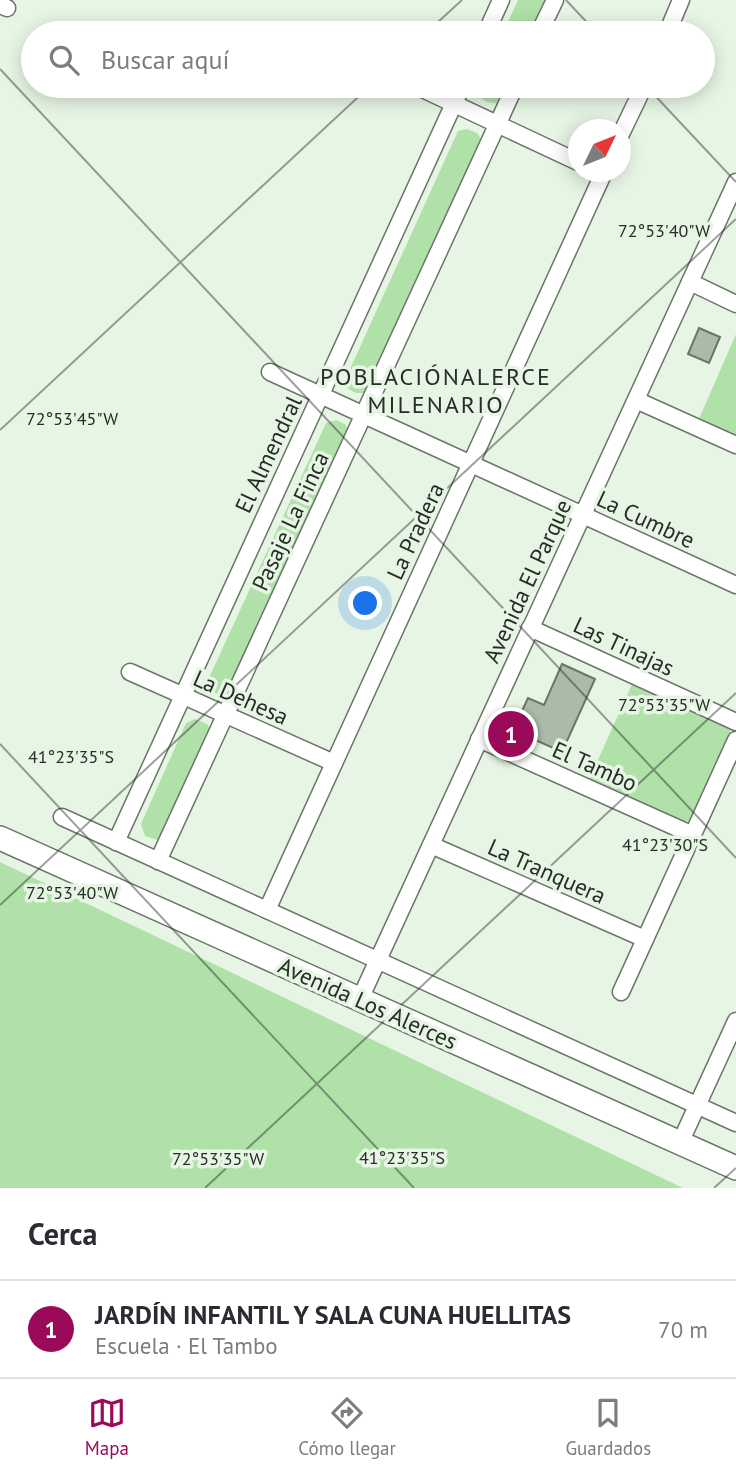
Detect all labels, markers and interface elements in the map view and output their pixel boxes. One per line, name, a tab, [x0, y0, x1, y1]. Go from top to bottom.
search box	[21, 21, 715, 98]
icon: search	[45, 41, 83, 79]
text: Buscar aquí	[101, 43, 229, 76]
north arrow	[568, 119, 631, 182]
text: 72°53'40"W	[618, 219, 710, 242]
district label: POBLACIÓNALERCE MILENARIO	[320, 361, 552, 420]
street label: El Almendral	[228, 391, 308, 517]
text: 72°53'45"W	[26, 407, 118, 430]
street label: Pasaje La Finca	[245, 447, 335, 595]
street label: La Pradera	[380, 478, 450, 584]
street label: La Cumbre	[592, 484, 700, 554]
street label: Avenida El Parque	[477, 495, 577, 667]
your location	[348, 586, 382, 620]
street label: Las Tinajas	[569, 610, 679, 682]
street label: La Dehesa	[189, 663, 293, 731]
text: 72°53'35"W	[618, 693, 710, 716]
pin: 1	[488, 708, 534, 760]
street label: El Tambo	[548, 735, 642, 797]
text: 41°23'35"S	[28, 745, 114, 768]
street label: La Tranquera	[484, 832, 610, 910]
text: 41°23'30"S	[622, 833, 708, 856]
text: 72°53'40"W	[26, 881, 118, 904]
street label: Avenida Los Alerces	[274, 951, 462, 1055]
text: 41°23'35"S	[359, 1146, 445, 1169]
text: 72°53'35"W	[172, 1147, 264, 1170]
text: Cerca	[28, 1214, 97, 1253]
text: JARDÍN INFANTIL Y SALA CUNA HUELLITAS	[95, 1298, 571, 1331]
text: 1	[44, 1315, 58, 1344]
text: 70 m	[658, 1315, 708, 1344]
text: Escuela · El Tambo	[95, 1331, 278, 1360]
tab: Mapa	[85, 1394, 129, 1460]
tab: Cómo llegar	[298, 1394, 396, 1460]
tab: Guardados	[565, 1394, 651, 1460]

